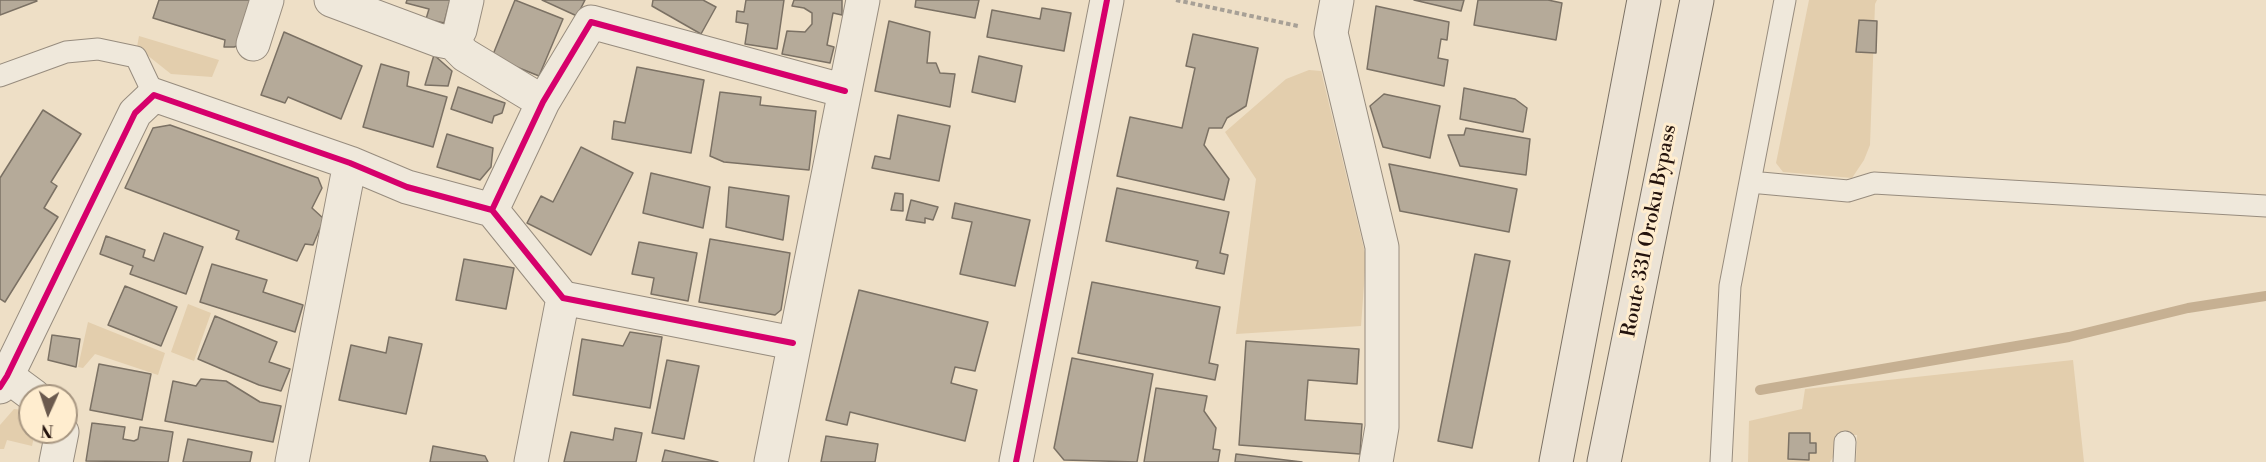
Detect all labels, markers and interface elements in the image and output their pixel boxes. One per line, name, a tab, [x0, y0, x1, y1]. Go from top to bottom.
street label: Route 331 Oroku Bypass	[1618, 123, 1682, 339]
north arrow	[18, 384, 78, 444]
text: N	[40, 420, 54, 440]

